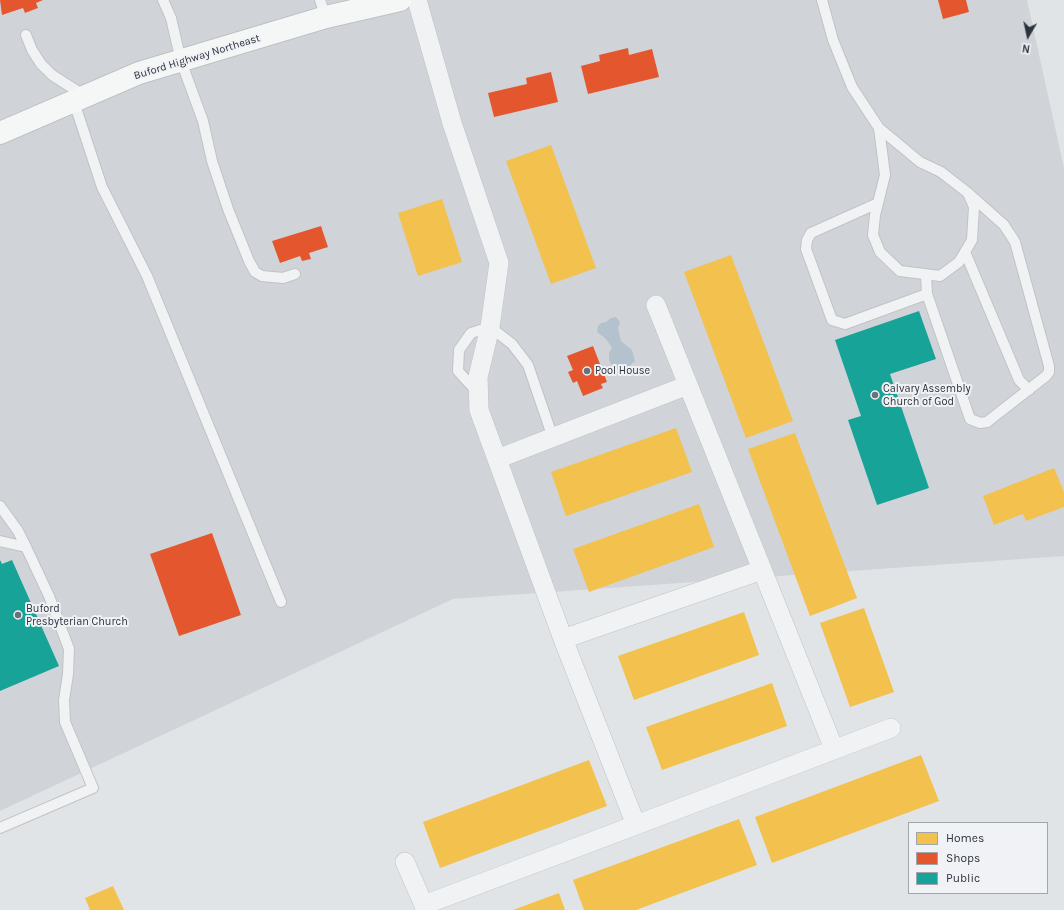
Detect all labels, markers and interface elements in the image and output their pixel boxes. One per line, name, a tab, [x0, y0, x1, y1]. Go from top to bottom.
north arrow	[1008, 16, 1048, 56]
street label: Buford Highway Northeast	[132, 31, 262, 83]
text: N	[1021, 41, 1031, 55]
place label: Pool House	[595, 364, 650, 378]
marker: Pool House	[582, 366, 592, 376]
place label: Calvary Assembly Church of God	[883, 382, 971, 408]
marker: Calvary Assembly Church of God	[870, 390, 880, 400]
place label: Buford Presbyterian Church	[26, 602, 128, 628]
marker: Buford Presbyterian Church	[13, 610, 23, 620]
legend	[908, 822, 1048, 894]
text: Homes	[946, 831, 984, 845]
text: Shops	[946, 851, 980, 865]
text: Public	[946, 871, 980, 885]

